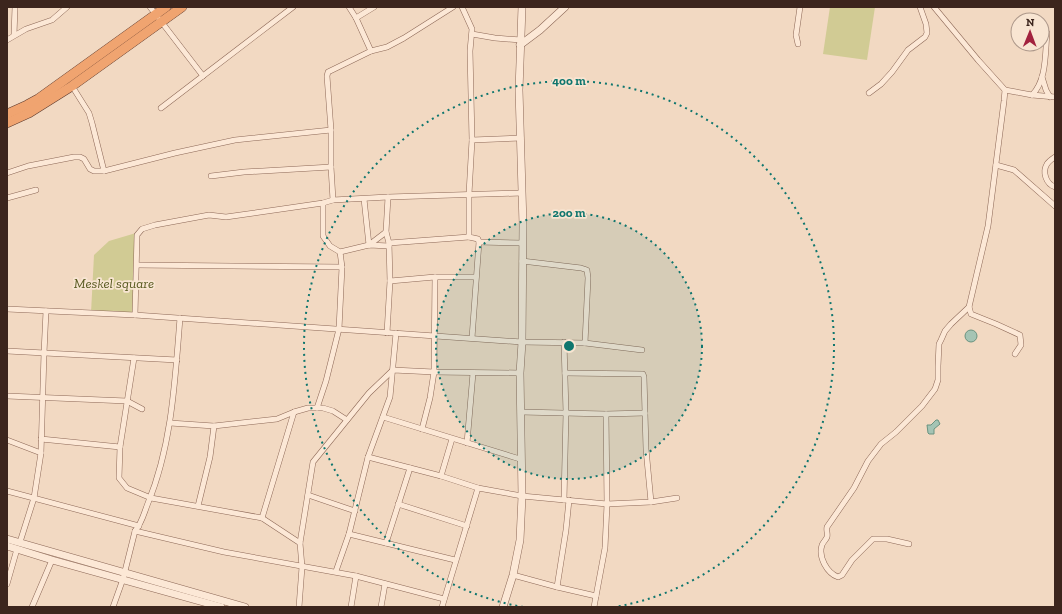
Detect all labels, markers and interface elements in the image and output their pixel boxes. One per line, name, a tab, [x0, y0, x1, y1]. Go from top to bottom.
north arrow	[1010, 12, 1050, 52]
text: N	[1026, 16, 1035, 29]
text: 400 m	[552, 74, 586, 88]
text: 200 m	[552, 206, 586, 220]
park label: Meskel square	[74, 275, 154, 292]
centre of rings	[562, 339, 576, 353]

